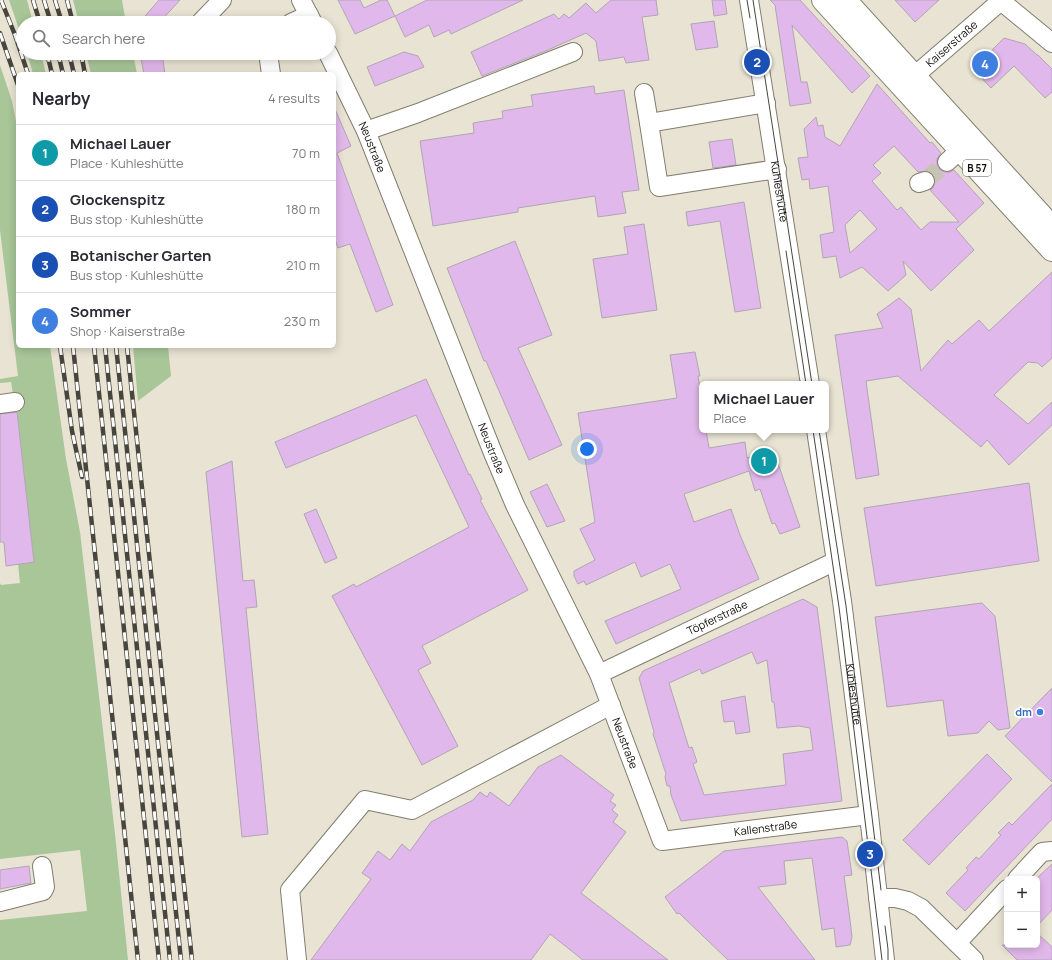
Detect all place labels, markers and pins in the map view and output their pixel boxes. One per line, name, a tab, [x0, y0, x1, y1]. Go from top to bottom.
pin: 2	[744, 47, 770, 77]
pin: 4	[972, 49, 998, 79]
pin: 1	[751, 446, 777, 476]
place label: dm	[1015, 704, 1032, 719]
marker: dm	[1035, 707, 1045, 717]
pin: 3	[857, 839, 883, 869]

